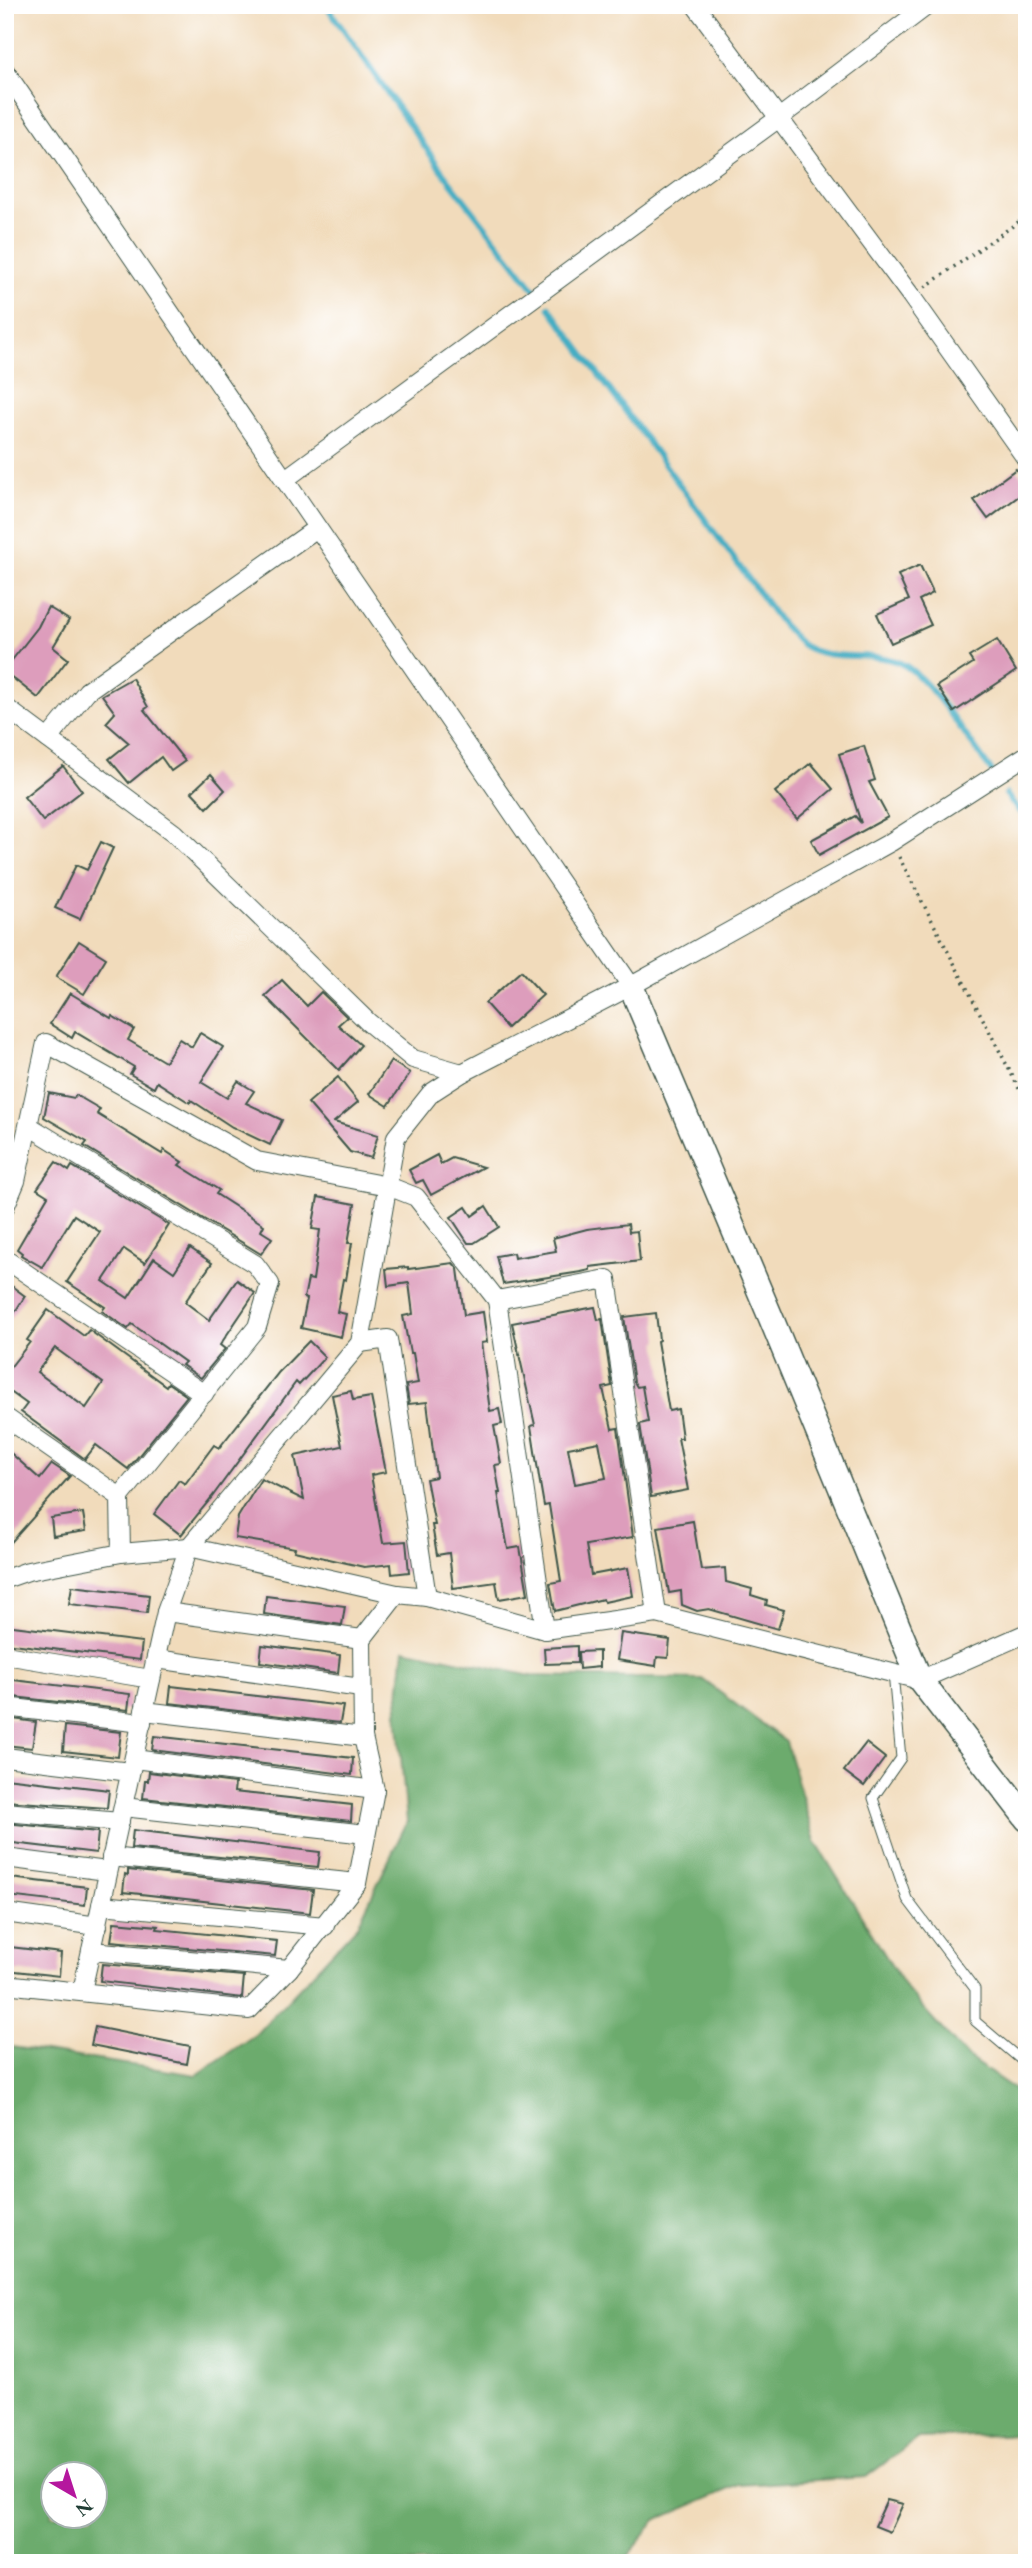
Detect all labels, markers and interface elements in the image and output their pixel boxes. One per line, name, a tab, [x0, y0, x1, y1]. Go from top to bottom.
north arrow	[38, 2460, 108, 2530]
text: N	[70, 2493, 98, 2523]

